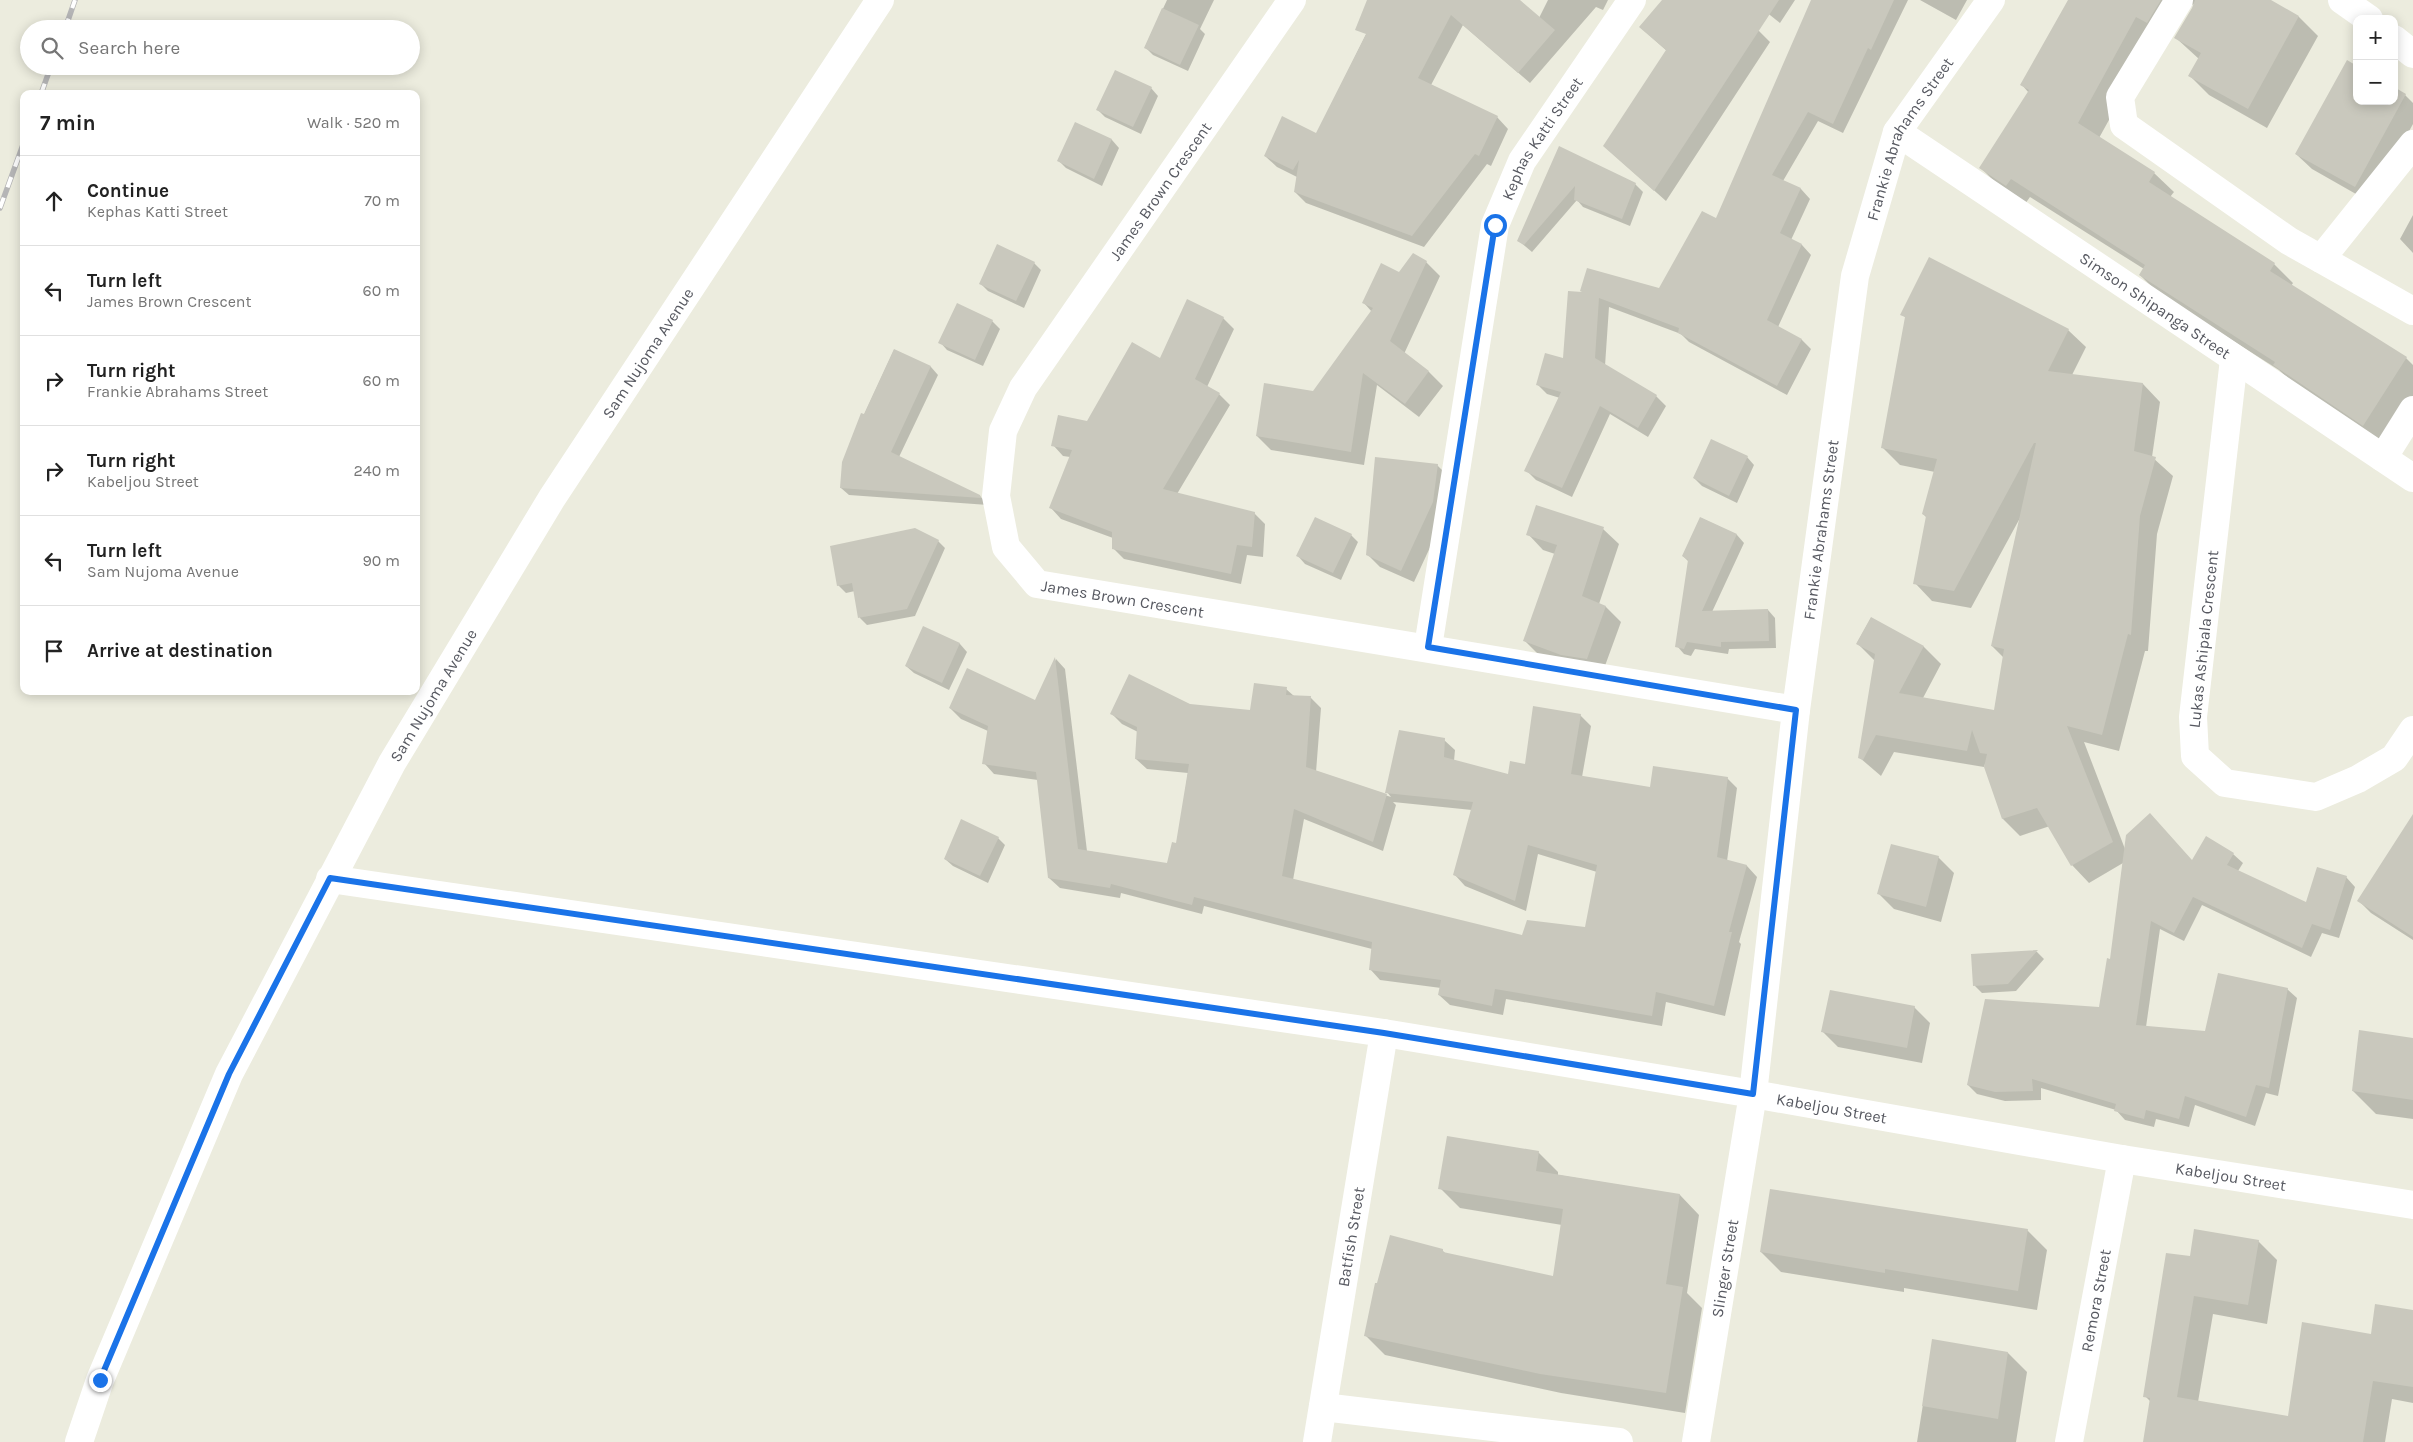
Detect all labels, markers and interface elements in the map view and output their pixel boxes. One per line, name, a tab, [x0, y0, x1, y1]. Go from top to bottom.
map controls	[2353, 15, 2398, 105]
button: +	[2353, 15, 2398, 60]
search box	[20, 20, 420, 75]
icon: search	[38, 34, 66, 62]
text: Search here	[78, 37, 180, 59]
street label: Frankie Abrahams Street	[1863, 54, 1957, 223]
button: −	[2353, 60, 2398, 105]
street label: Kephas Katti Street	[1498, 73, 1587, 203]
text: 7 min	[40, 111, 96, 135]
text: Walk · 520 m	[307, 113, 400, 132]
street label: James Brown Crescent	[1105, 118, 1215, 264]
text: Continue	[87, 180, 169, 202]
icon: ahead	[40, 187, 68, 215]
text: 70 m	[364, 191, 400, 210]
text: Kephas Katti Street	[87, 202, 228, 221]
route start	[1484, 214, 1507, 237]
street label: Simson Shipanga Street	[2076, 248, 2234, 363]
text: Turn left	[87, 270, 162, 292]
icon: left	[40, 277, 68, 305]
text: 60 m	[363, 281, 400, 300]
street label: Sam Nujoma Avenue	[598, 284, 698, 422]
text: James Brown Crescent	[87, 292, 252, 311]
text: Turn right	[87, 360, 176, 382]
icon: right	[40, 367, 68, 395]
text: 60 m	[363, 371, 400, 390]
text: Frankie Abrahams Street	[87, 382, 268, 401]
street label: Frankie Abrahams Street	[1799, 439, 1843, 621]
text: Turn right	[87, 450, 176, 472]
icon: right	[40, 457, 68, 485]
text: 240 m	[354, 461, 400, 480]
text: Kabeljou Street	[87, 472, 199, 491]
text: Turn left	[87, 540, 162, 562]
icon: left	[40, 547, 68, 575]
street label: Lukas Ashipala Crescent	[2185, 549, 2222, 729]
text: 90 m	[362, 551, 400, 570]
text: Sam Nujoma Avenue	[87, 562, 239, 581]
street label: James Brown Crescent	[1040, 576, 1205, 622]
street label: Sam Nujoma Avenue	[386, 625, 481, 765]
icon: arrive	[40, 637, 68, 665]
text: Arrive at destination	[87, 640, 273, 662]
street label: Kabeljou Street	[1775, 1089, 1888, 1127]
street label: Kabeljou Street	[2174, 1159, 2287, 1195]
street label: Batfish Street	[1334, 1185, 1369, 1288]
street label: Slinger Street	[1708, 1218, 1742, 1319]
street label: Remora Street	[2077, 1248, 2115, 1353]
route end	[89, 1369, 112, 1392]

